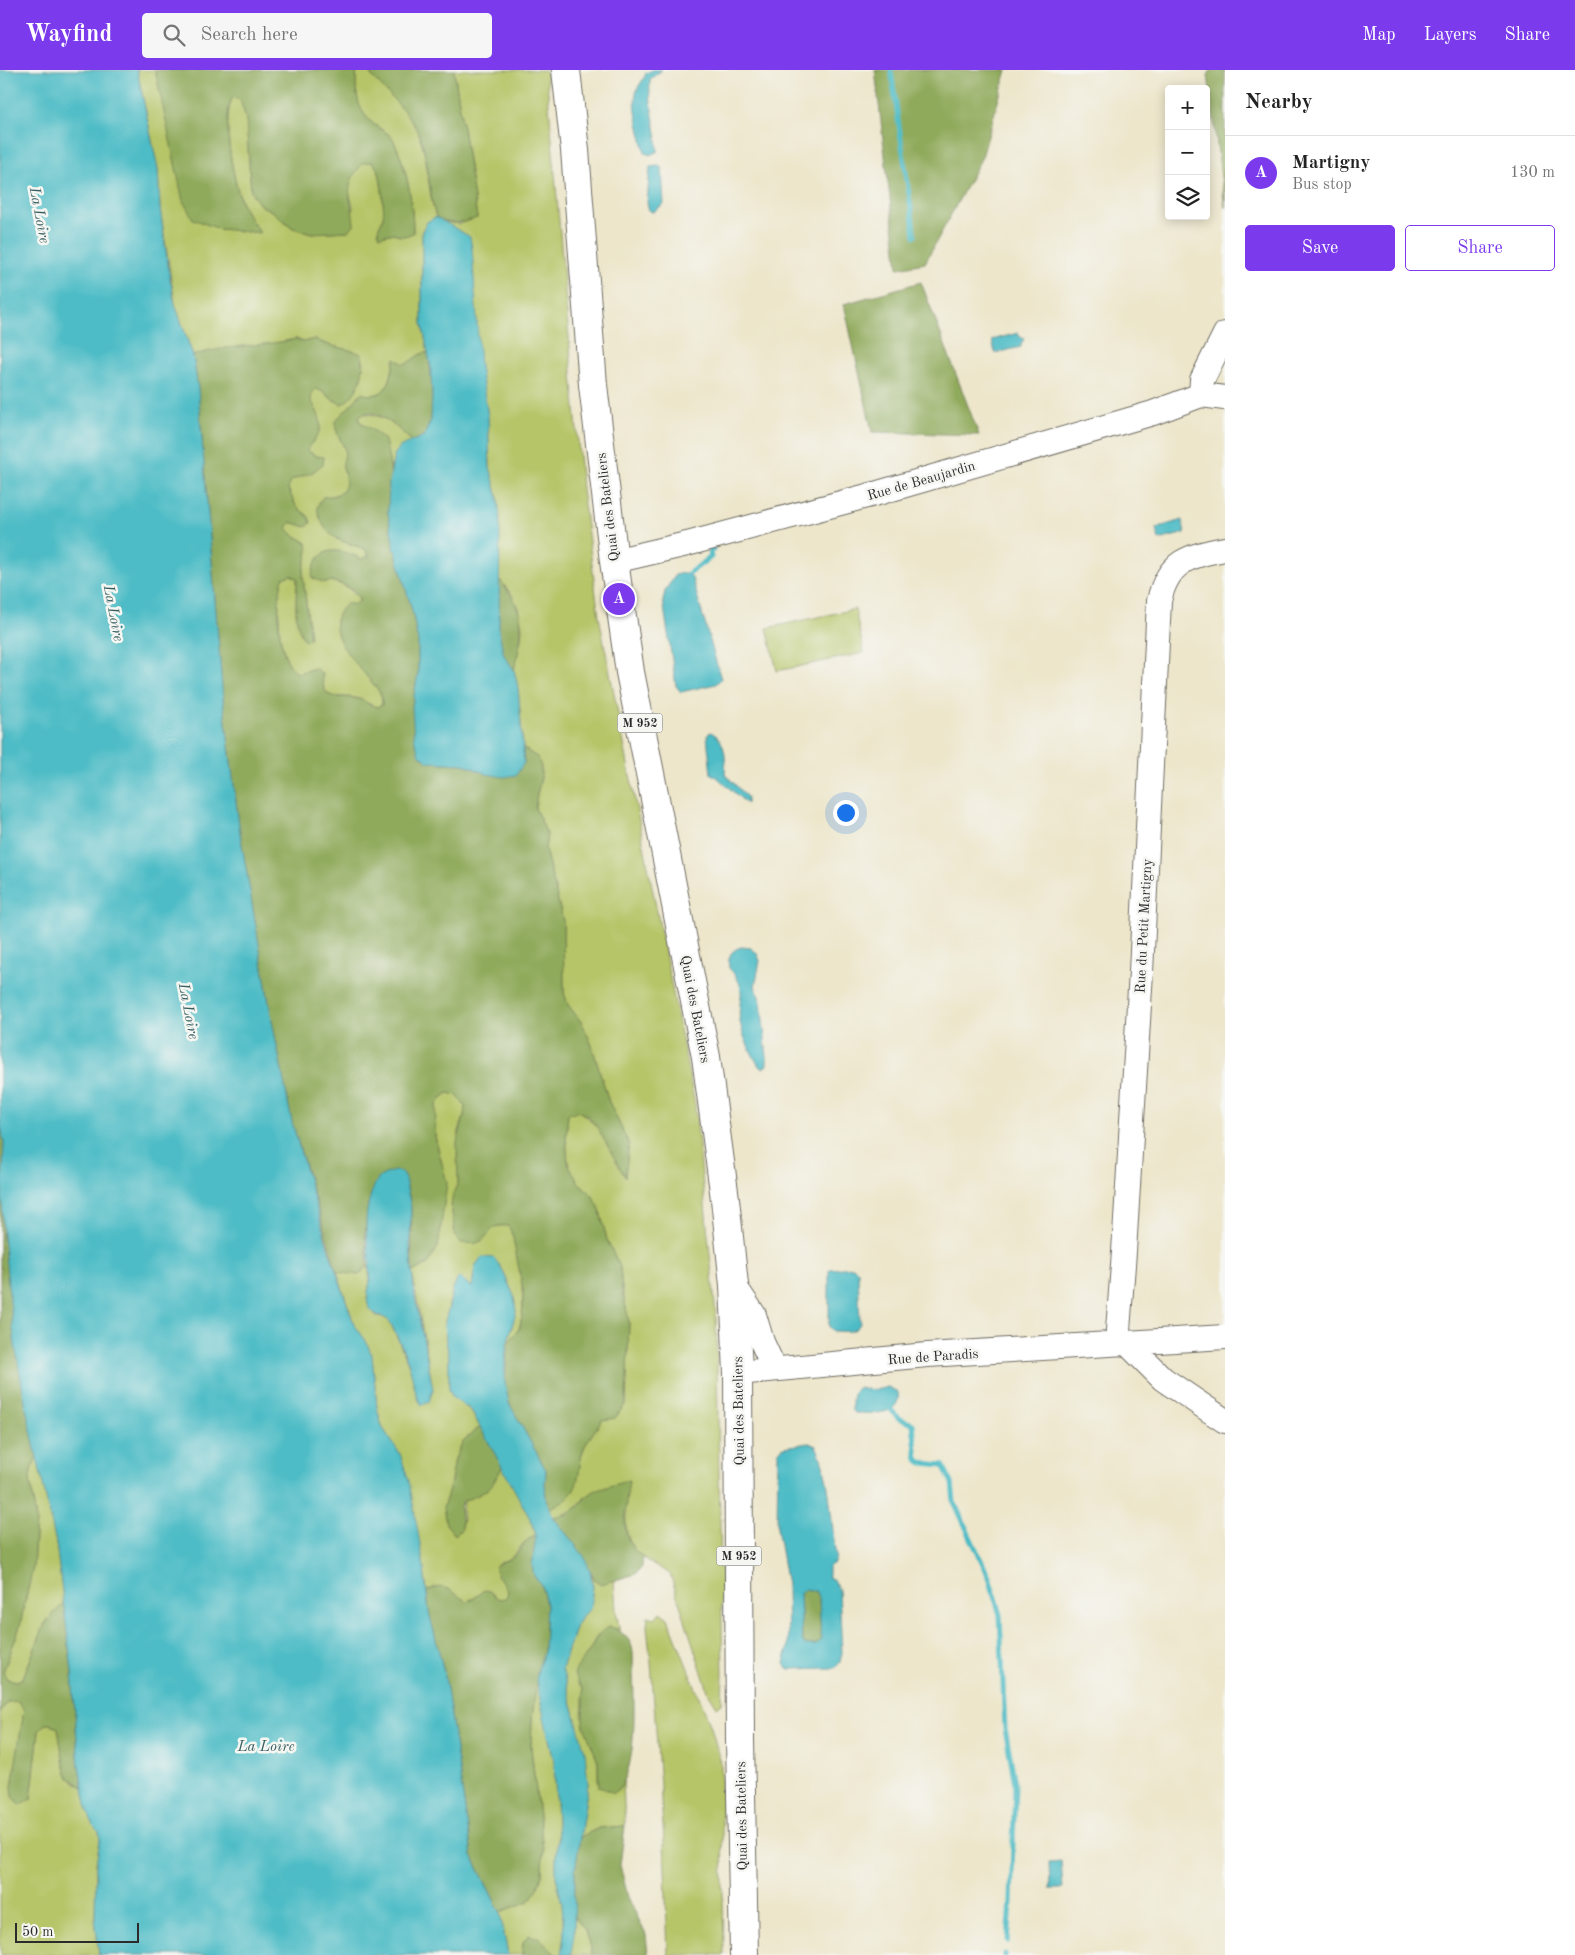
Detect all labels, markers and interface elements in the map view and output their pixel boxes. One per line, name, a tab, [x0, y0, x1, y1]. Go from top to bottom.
search box	[142, 13, 492, 58]
icon: search	[160, 21, 188, 49]
text: Wayfind	[25, 23, 112, 47]
text: Search here	[200, 26, 298, 45]
text: Map	[1362, 26, 1396, 44]
text: Layers	[1424, 26, 1476, 44]
text: Share	[1504, 26, 1550, 44]
map controls	[1165, 85, 1210, 220]
button: +	[1165, 85, 1210, 130]
text: Nearby	[1245, 92, 1313, 113]
button: −	[1165, 130, 1210, 175]
text: Martigny	[1292, 154, 1370, 173]
text: A	[1255, 165, 1267, 181]
text: 130 m	[1510, 165, 1555, 181]
button: layers	[1165, 175, 1210, 220]
text: Bus stop	[1292, 177, 1352, 193]
water label: La Loire	[26, 185, 51, 245]
button: Save	[1245, 225, 1395, 271]
button: Share	[1405, 225, 1555, 271]
street label: Quai des Bateliers	[594, 452, 622, 562]
street label: Rue de Beaujardin	[866, 459, 977, 503]
pin: A	[603, 580, 635, 618]
water label: La Loire	[100, 583, 125, 643]
road number: M 952	[618, 714, 662, 732]
your location	[833, 800, 859, 826]
street label: Rue du Petit Martigny	[1133, 858, 1155, 994]
street label: Quai des Bateliers	[678, 954, 712, 1064]
water label: La Loire	[175, 981, 200, 1041]
street label: Rue de Paradis	[887, 1347, 979, 1367]
street label: Quai des Bateliers	[731, 1356, 747, 1466]
road number: M 952	[716, 1546, 762, 1565]
water label: La Loire	[236, 1740, 295, 1755]
street label: Quai des Bateliers	[734, 1761, 750, 1871]
scale bar	[15, 1920, 139, 1943]
text: 50 m	[22, 1925, 53, 1939]

